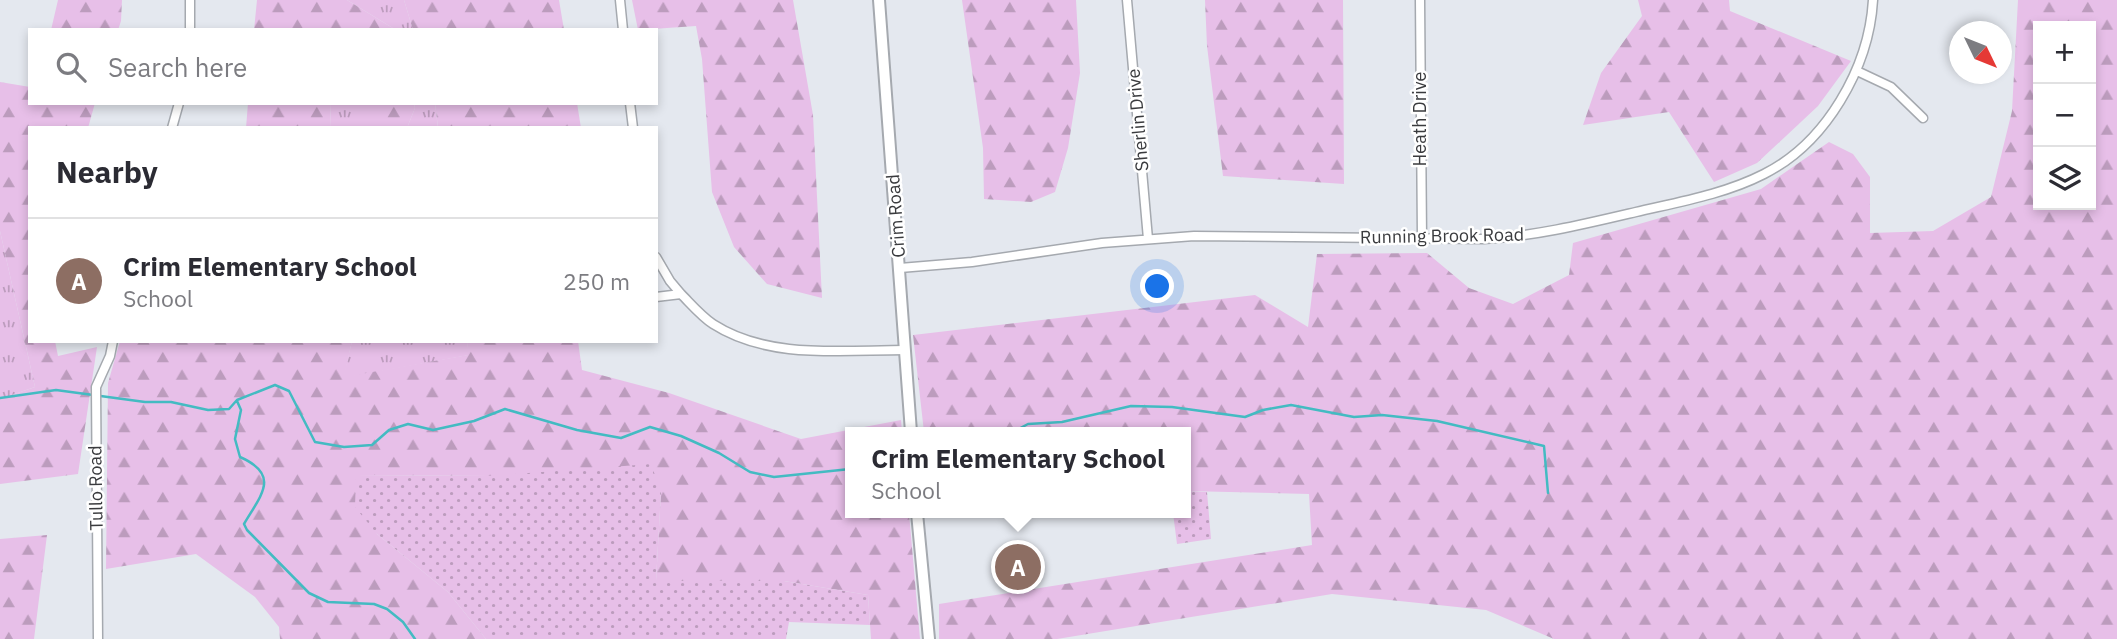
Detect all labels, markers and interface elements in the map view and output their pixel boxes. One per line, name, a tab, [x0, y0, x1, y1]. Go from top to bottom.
north arrow	[1949, 21, 2012, 84]
map controls	[2033, 21, 2096, 210]
button: +	[2033, 21, 2096, 84]
search box	[28, 28, 658, 105]
icon: search	[52, 48, 90, 86]
text: Search here	[108, 50, 247, 84]
street label: Sherlin Drive	[1122, 68, 1153, 172]
street label: Heath Drive	[1408, 71, 1431, 166]
button: −	[2033, 84, 2096, 147]
button: layers	[2033, 147, 2096, 210]
text: Nearby	[56, 152, 158, 191]
street label: Crim Road	[881, 174, 910, 259]
street label: Running Brook Road	[1360, 223, 1524, 248]
text: Crim Elementary School	[123, 249, 417, 283]
text: A	[71, 266, 87, 296]
text: 250 m	[563, 266, 630, 296]
your location	[1140, 269, 1174, 303]
text: School	[123, 283, 193, 313]
popup	[845, 427, 1191, 518]
text: Crim Elementary School	[871, 441, 1165, 475]
street label: Tullo Road	[83, 445, 108, 531]
text: School	[871, 475, 941, 505]
pin: A	[995, 541, 1041, 593]

